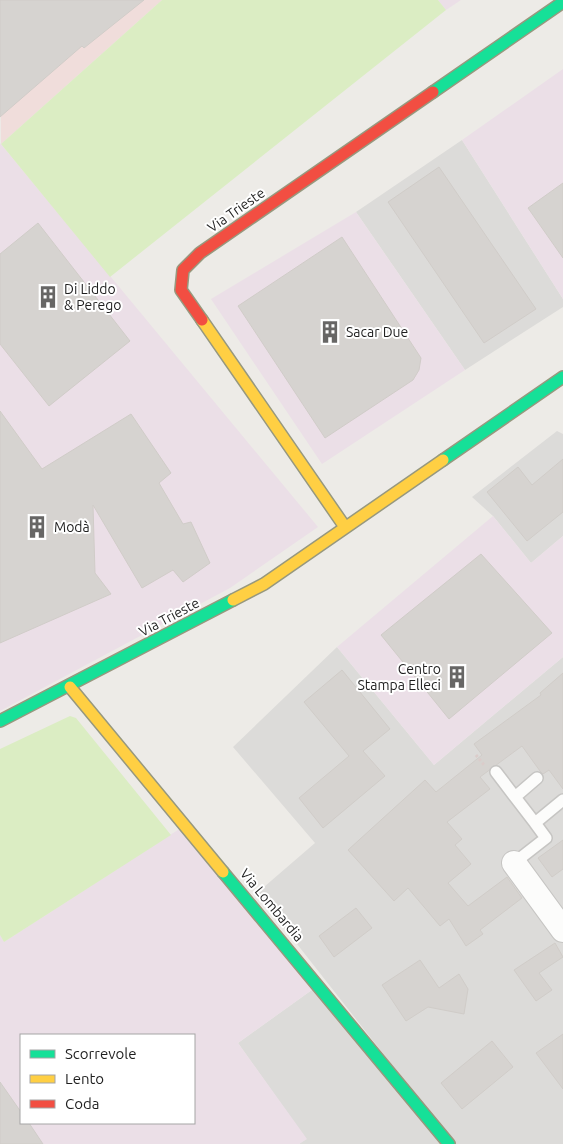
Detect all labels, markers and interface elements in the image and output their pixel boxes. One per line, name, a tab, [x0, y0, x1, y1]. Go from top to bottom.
street label: Via Trieste	[204, 184, 268, 236]
place label: Di Liddo & Perego	[64, 281, 121, 313]
building icon: Di Liddo & Perego	[35, 284, 61, 310]
building icon: Sacar Due	[317, 319, 343, 345]
place label: Sacar Due	[346, 324, 408, 340]
building icon: Modà	[24, 514, 50, 540]
place label: Modà	[54, 519, 90, 535]
street label: Via Trieste	[136, 594, 202, 640]
place label: Centro Stampa Elleci	[357, 661, 441, 693]
building icon: Centro Stampa Elleci	[444, 664, 470, 690]
street label: Via Lombardia	[237, 865, 307, 945]
legend	[20, 1034, 195, 1124]
text: Scorrevole	[65, 1045, 136, 1062]
text: Lento	[65, 1070, 104, 1087]
text: Coda	[65, 1095, 99, 1112]

